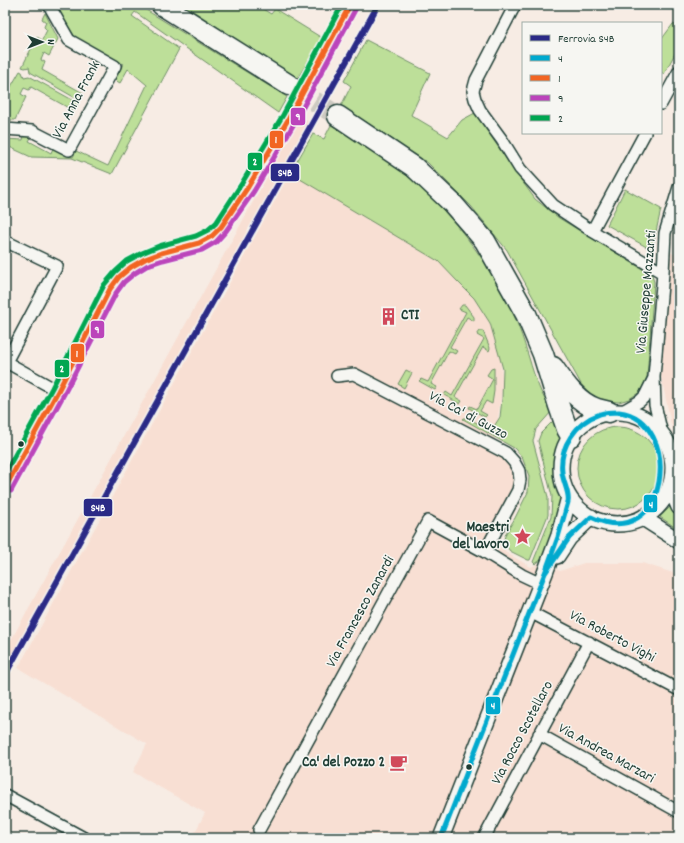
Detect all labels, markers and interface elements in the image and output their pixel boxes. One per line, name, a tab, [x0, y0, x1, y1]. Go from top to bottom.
north arrow	[22, 22, 62, 62]
legend	[522, 22, 662, 134]
text: Ferrovia S4B	[558, 31, 615, 48]
text: N	[42, 39, 58, 45]
text: 4	[558, 51, 563, 68]
street label: Via Anna Frank	[47, 57, 107, 143]
text: 1	[558, 71, 561, 88]
text: 9	[558, 91, 564, 108]
line badge: 9	[290, 107, 306, 126]
text: 9	[295, 110, 301, 126]
text: 2	[558, 111, 563, 128]
line badge: 1	[269, 130, 284, 149]
text: 1	[275, 133, 277, 149]
line badge: 2	[247, 152, 263, 171]
text: 2	[253, 155, 258, 171]
line badge: S4B	[270, 163, 300, 182]
text: S4B	[278, 166, 292, 182]
street label: Via Giuseppe Mazzanti	[631, 229, 663, 354]
place label: CTI	[401, 305, 419, 327]
building icon: CTI	[378, 306, 398, 326]
line badge: 9	[90, 320, 105, 339]
text: 9	[94, 323, 100, 339]
line badge: 1	[70, 343, 85, 363]
text: 1	[76, 347, 78, 363]
line badge: 2	[54, 359, 70, 378]
text: 2	[60, 362, 65, 378]
street label: Via Ca' di Guzzo	[425, 386, 512, 446]
unlabelled marker	[16, 439, 26, 449]
line badge: 4	[643, 494, 658, 513]
line badge: S4B	[83, 498, 113, 517]
text: 4	[649, 498, 653, 514]
text: S4B	[91, 501, 105, 517]
place label: Maestri del lavoro	[453, 517, 509, 556]
place icon: Maestri del lavoro	[512, 527, 532, 547]
street label: Via Francesco Zanardi	[321, 552, 401, 672]
street label: Via Roberto Vighi	[565, 605, 659, 669]
street label: Via Rocco Scotellaro	[486, 677, 560, 789]
line badge: 4	[485, 696, 501, 715]
text: 4	[491, 699, 495, 715]
street label: Via Andrea Marzari	[554, 718, 659, 790]
place label: Ca' del Pozzo 2	[302, 752, 385, 774]
cafe icon: Ca' del Pozzo 2	[388, 753, 408, 773]
unlabelled marker	[464, 762, 474, 772]

